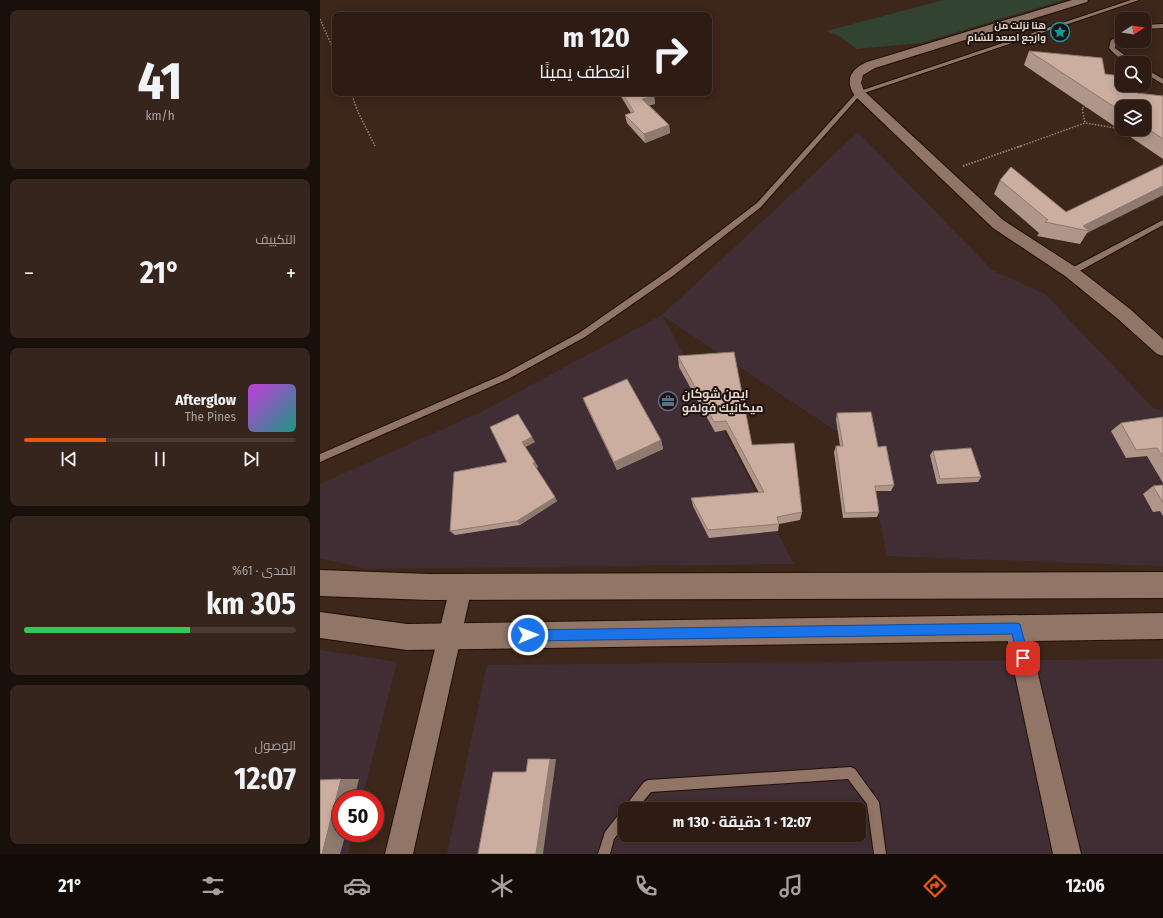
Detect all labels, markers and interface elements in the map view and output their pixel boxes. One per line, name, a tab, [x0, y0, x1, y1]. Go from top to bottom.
north arrow	[1115, 12, 1151, 48]
map controls	[1115, 12, 1151, 136]
place label: هنا نزلت من وارجع اصعد للشام	[967, 20, 1046, 45]
text: 120 m	[563, 21, 630, 54]
place icon: هنا نزلت من وارجع اصعد للشام	[1049, 21, 1071, 43]
icon: right	[644, 28, 696, 80]
text: 41	[137, 50, 183, 113]
button: search	[1115, 56, 1151, 92]
text: انعطف يمينًا	[539, 61, 630, 83]
button: layers	[1115, 100, 1151, 136]
text: km/h	[146, 108, 175, 123]
text: التكييف	[255, 232, 296, 247]
text: 21°	[140, 255, 180, 291]
text: −	[24, 260, 34, 287]
text: +	[286, 260, 296, 287]
place label: ايمن شوكان ميكانيك فولفو	[682, 387, 763, 416]
office icon: ايمن شوكان ميكانيك فولفو	[657, 390, 679, 412]
text: Afterglow	[175, 391, 236, 409]
text: The Pines	[185, 409, 236, 424]
icon: previous	[58, 448, 80, 470]
icon: pause	[149, 448, 171, 470]
icon: next	[240, 448, 262, 470]
text: المدى · 61%	[232, 563, 296, 578]
text: 305 km	[206, 586, 296, 622]
position arrow	[507, 614, 549, 656]
pin	[1006, 641, 1040, 675]
icon: arrive	[1012, 647, 1034, 669]
text: الوصول	[255, 738, 296, 753]
text: 12:07	[234, 761, 296, 797]
speed limit sign: 50	[332, 790, 384, 842]
text: 12:07 · 1 دقيقة · 130 m	[673, 813, 811, 831]
icon: filters	[199, 872, 227, 900]
icon: car	[343, 872, 371, 900]
icon: climate	[488, 872, 516, 900]
icon: phone	[632, 872, 660, 900]
icon: music	[777, 872, 805, 900]
icon: directions	[921, 872, 949, 900]
text: 21°	[58, 875, 82, 897]
text: 12:06	[1065, 875, 1105, 897]

